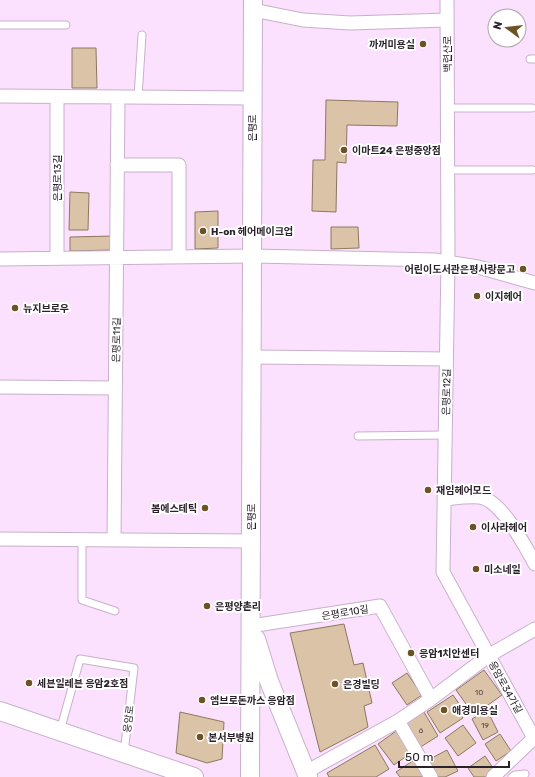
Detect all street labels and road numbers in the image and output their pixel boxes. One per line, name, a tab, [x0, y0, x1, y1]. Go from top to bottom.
street label: 백련산로	[442, 36, 454, 72]
street label: 은평로	[247, 114, 259, 142]
street label: 은평로13길	[52, 154, 64, 202]
street label: 은평로11길	[111, 317, 123, 363]
street label: 은평로12길	[441, 368, 453, 416]
street label: 은평로	[246, 503, 258, 531]
street label: 은평로10길	[321, 603, 370, 623]
street label: 응암로34가길	[486, 659, 524, 716]
street label: 응암로	[121, 705, 137, 734]

